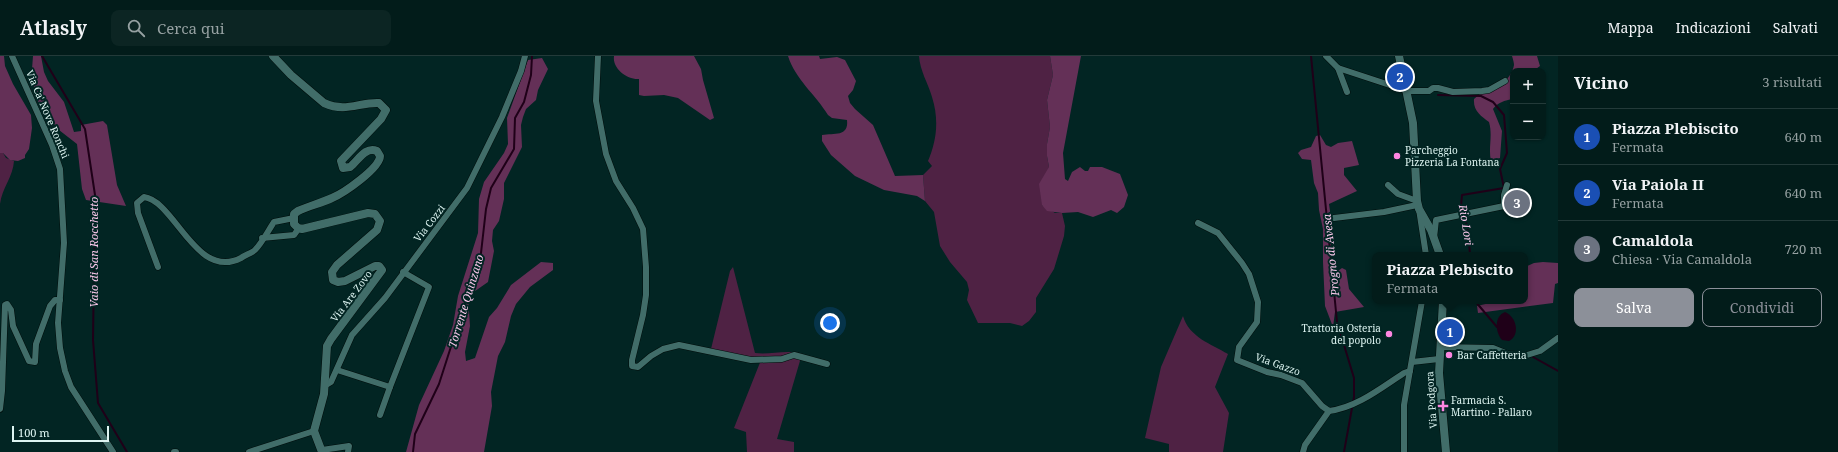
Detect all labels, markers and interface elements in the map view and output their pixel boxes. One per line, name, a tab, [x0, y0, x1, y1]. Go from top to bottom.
search box	[111, 10, 391, 46]
text: Atlasly	[20, 15, 87, 41]
icon: search	[125, 17, 147, 39]
text: Cerca qui	[157, 18, 224, 38]
text: Mappa	[1607, 18, 1654, 37]
text: Indicazioni	[1676, 18, 1751, 37]
text: Salvati	[1773, 18, 1818, 37]
pin: 2	[1387, 62, 1413, 92]
street label: Via Ca' Nove Ronchi	[23, 68, 73, 161]
map controls	[1510, 68, 1546, 140]
button: +	[1510, 68, 1546, 104]
text: Vicino	[1574, 71, 1629, 94]
text: 3 risultati	[1762, 73, 1822, 91]
button: −	[1510, 104, 1546, 140]
text: Piazza Plebiscito	[1612, 118, 1739, 138]
text: 1	[1583, 128, 1591, 146]
text: 640 m	[1785, 128, 1822, 146]
text: Fermata	[1612, 138, 1664, 156]
place label: Parcheggio Pizzeria La Fontana	[1405, 143, 1500, 169]
marker: Parcheggio Pizzeria La Fontana	[1392, 151, 1402, 161]
text: Via Paiola II	[1612, 174, 1704, 194]
text: 2	[1583, 184, 1591, 202]
text: 640 m	[1785, 184, 1822, 202]
pin: 3	[1504, 188, 1530, 218]
text: Fermata	[1612, 194, 1664, 212]
water label: Vaio di San Rocchetto	[86, 197, 101, 307]
street label: Via Cozzi	[410, 201, 448, 244]
water label: Rio Lori	[1456, 202, 1477, 247]
water label: Progno di Avesa	[1319, 213, 1342, 298]
text: Camaldola	[1612, 230, 1693, 250]
text: 3	[1583, 240, 1591, 258]
text: 720 m	[1785, 240, 1822, 258]
text: Chiesa · Via Camaldola	[1612, 250, 1752, 268]
water label: Torrente Quinzano	[444, 252, 487, 349]
popup	[1372, 252, 1528, 304]
text: Piazza Plebiscito	[1387, 259, 1513, 279]
street label: Via Are Zovo	[327, 267, 375, 325]
text: Fermata	[1387, 279, 1438, 297]
button: Salva	[1574, 288, 1694, 327]
button: Condividi	[1702, 288, 1822, 327]
your location	[820, 313, 840, 333]
pin: 1	[1437, 317, 1463, 347]
place label: Trattoria Osteria del popolo	[1301, 321, 1381, 347]
marker: Trattoria Osteria del popolo	[1384, 329, 1394, 339]
place label: Bar Caffetteria	[1457, 348, 1527, 362]
street label: Via Gazzo	[1254, 349, 1303, 379]
marker: Bar Caffetteria	[1444, 350, 1454, 360]
street label: Via Podgora	[1422, 371, 1440, 429]
place label: Farmacia S. Martino - Pallaro	[1451, 393, 1532, 419]
marker: Farmacia S. Martino - Pallaro	[1438, 401, 1448, 411]
scale bar	[12, 424, 109, 443]
text: 100 m	[18, 425, 50, 440]

